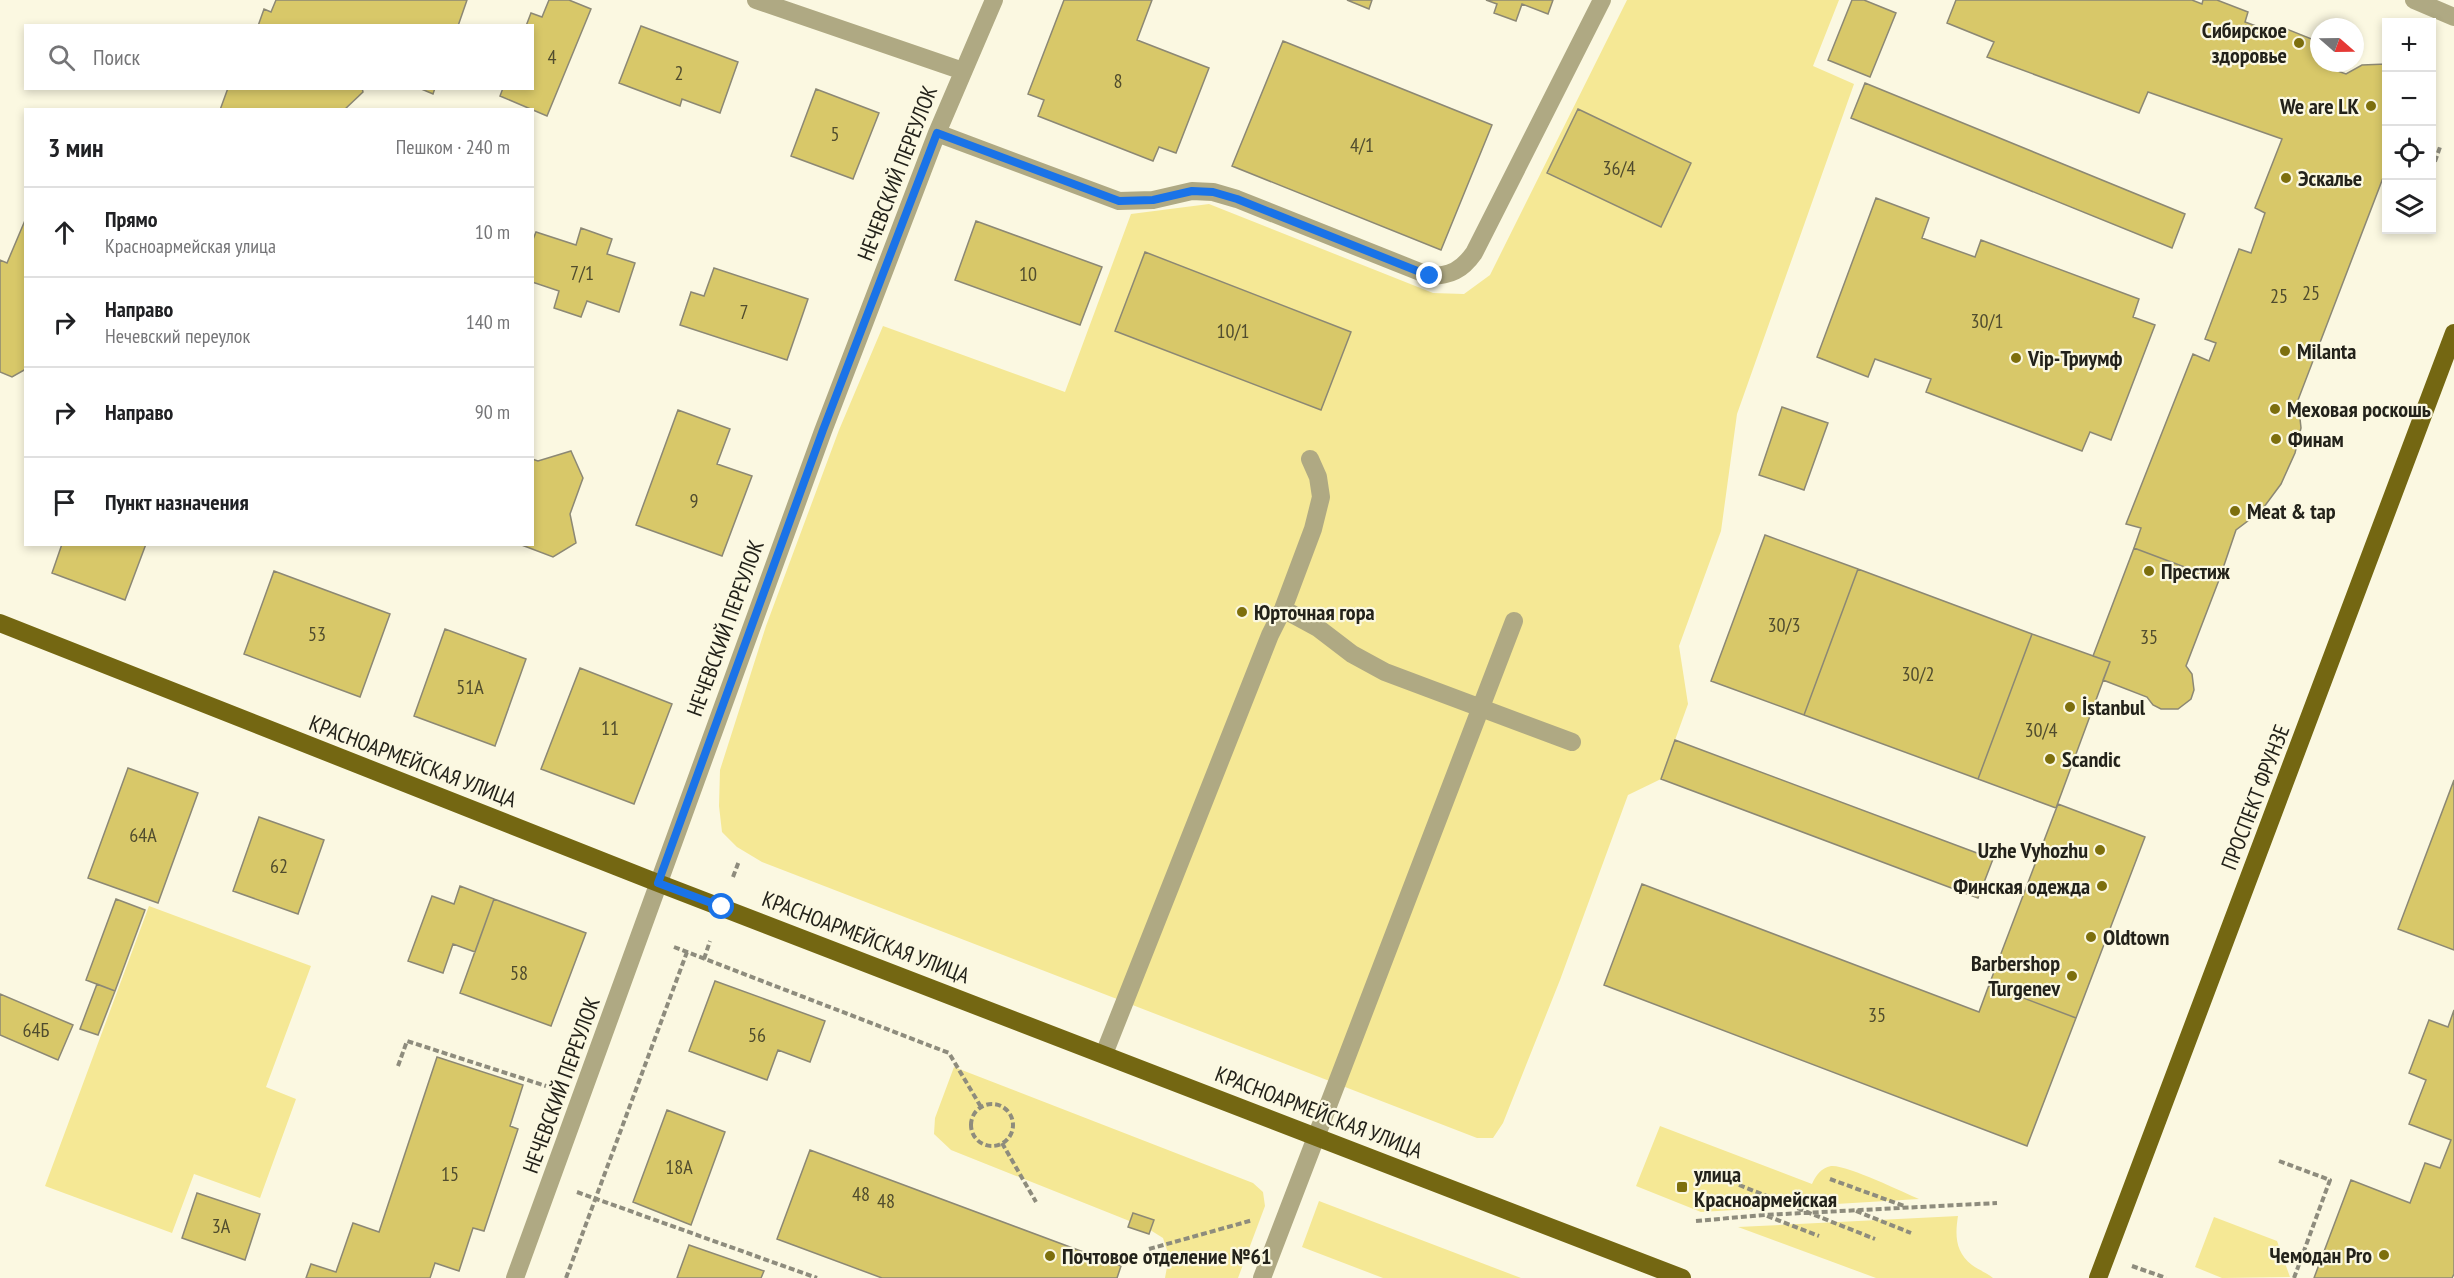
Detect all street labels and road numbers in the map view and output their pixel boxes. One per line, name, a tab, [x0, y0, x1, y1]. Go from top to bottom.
street label: НЕЧЕВСКИЙ ПЕРЕУЛОК	[851, 81, 943, 265]
street label: НЕЧЕВСКИЙ ПЕРЕУЛОК	[680, 536, 770, 720]
street label: КРАСНОАРМЕЙСКАЯ УЛИЦА	[305, 709, 521, 814]
street label: ПРОСПЕКТ ФРУНЗЕ	[2215, 721, 2295, 873]
street label: КРАСНОАРМЕЙСКАЯ УЛИЦА	[758, 885, 974, 990]
street label: НЕЧЕВСКИЙ ПЕРЕУЛОК	[516, 993, 606, 1177]
street label: КРАСНОАРМЕЙСКАЯ УЛИЦА	[1211, 1060, 1427, 1165]

